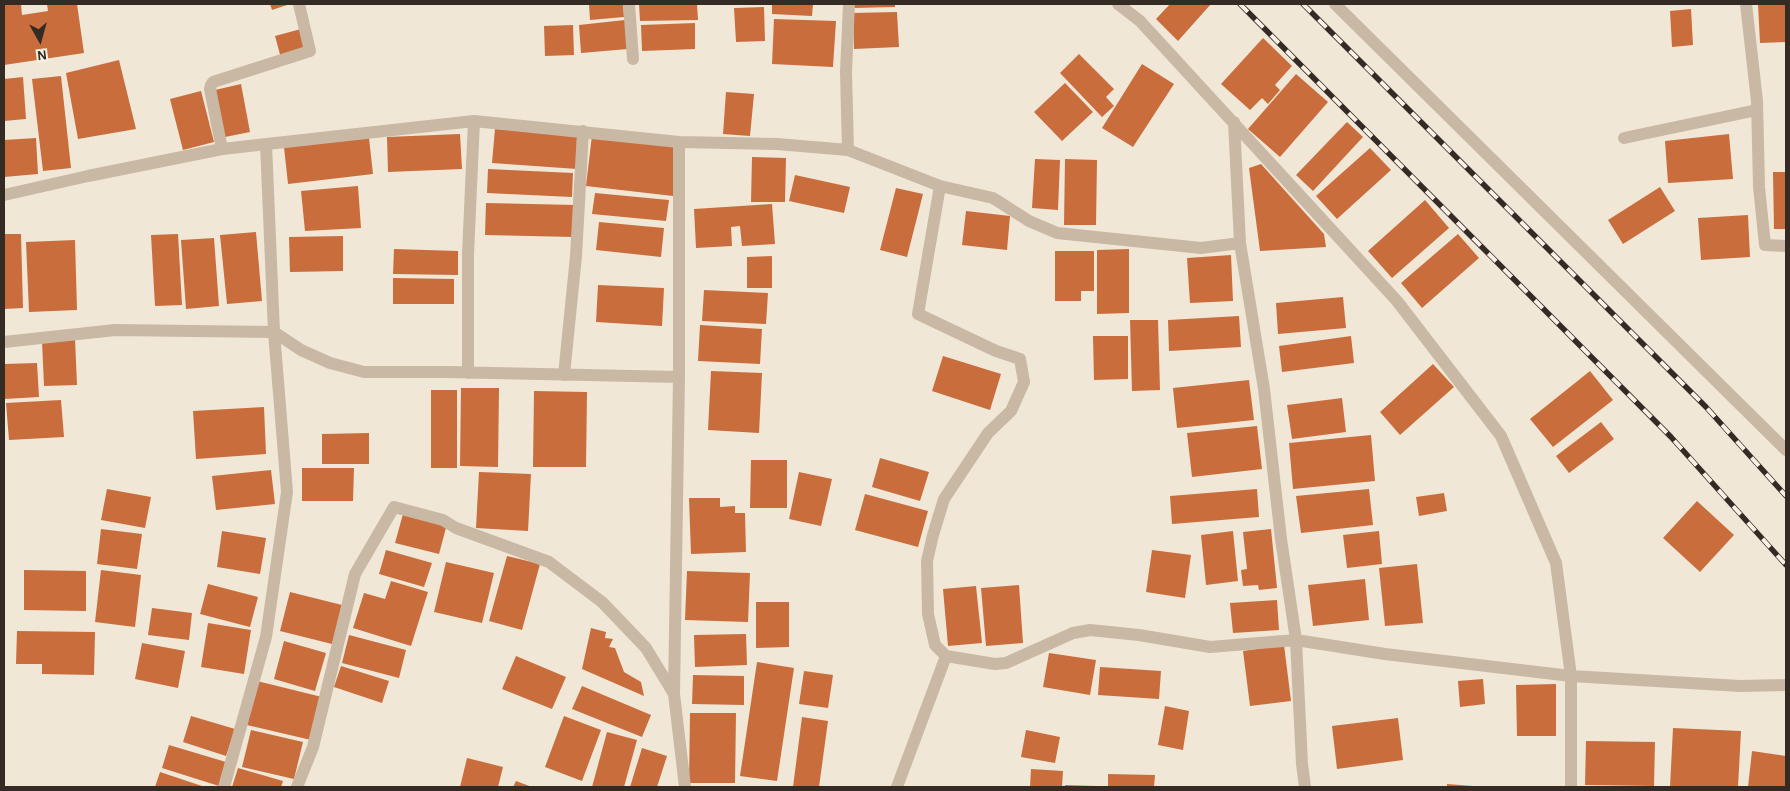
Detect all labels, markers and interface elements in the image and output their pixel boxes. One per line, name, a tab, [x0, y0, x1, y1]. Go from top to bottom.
north arrow	[15, 15, 65, 65]
text: N	[36, 47, 48, 62]

